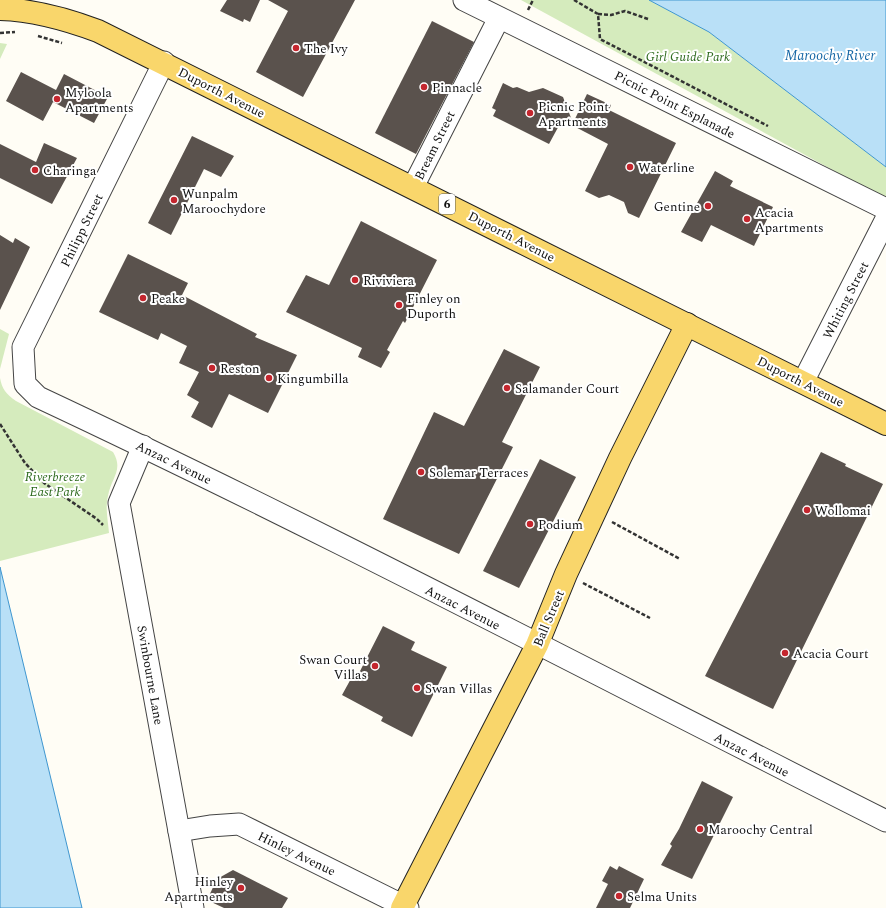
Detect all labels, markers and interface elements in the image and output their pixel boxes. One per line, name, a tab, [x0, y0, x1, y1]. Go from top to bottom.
place label: The Ivy	[304, 39, 348, 59]
marker: The Ivy	[291, 43, 301, 53]
water label: Maroochy River	[785, 45, 875, 66]
park label: Girl Guide Park	[646, 47, 730, 67]
street label: Duporth Avenue	[175, 62, 269, 123]
street label: Picnic Point Esplanade	[611, 66, 738, 144]
place label: Pinnacle	[432, 78, 482, 98]
marker: Pinnacle	[419, 82, 429, 92]
place label: Myloola Apartments	[65, 83, 134, 118]
marker: Myloola Apartments	[52, 94, 62, 104]
place label: Picnic Point Apartments	[538, 97, 609, 132]
street label: Bream Street	[409, 107, 460, 184]
marker: Picnic Point Apartments	[525, 108, 535, 118]
place label: Waterline	[638, 158, 695, 178]
place label: Charinga	[43, 161, 97, 181]
marker: Waterline	[625, 162, 635, 172]
marker: Charinga	[30, 165, 40, 175]
place label: Wunpalm Maroochydore	[182, 184, 266, 219]
street label: Philipp Street	[55, 190, 109, 271]
road number: 6	[439, 194, 455, 214]
marker: Wunpalm Maroochydore	[169, 195, 179, 205]
place label: Gentine	[654, 197, 700, 217]
marker: Gentine	[703, 201, 713, 211]
place label: Acacia Apartments	[755, 203, 824, 238]
street label: Duporth Avenue	[465, 206, 559, 267]
marker: Acacia Apartments	[742, 214, 752, 224]
street label: Whiting Street	[818, 258, 874, 343]
place label: Riviviera	[363, 271, 415, 291]
marker: Riviviera	[350, 275, 360, 285]
place label: Peake	[151, 289, 185, 309]
place label: Finley on Duporth	[407, 289, 461, 324]
marker: Peake	[138, 293, 148, 303]
marker: Finley on Duporth	[394, 300, 404, 310]
street label: Duporth Avenue	[754, 351, 848, 412]
place label: Reston	[220, 359, 260, 379]
marker: Reston	[207, 363, 217, 373]
place label: Kingumbilla	[277, 369, 349, 389]
marker: Kingumbilla	[264, 373, 274, 383]
place label: Salamander Court	[515, 379, 620, 399]
marker: Salamander Court	[502, 383, 512, 393]
street label: Anzac Avenue	[132, 436, 215, 490]
place label: Solemar Terraces	[429, 463, 529, 483]
park label: Riverbreeze East Park	[25, 467, 86, 502]
marker: Solemar Terraces	[416, 467, 426, 477]
place label: Wollomai	[815, 501, 871, 521]
marker: Wollomai	[802, 505, 812, 515]
place label: Podium	[538, 515, 583, 535]
marker: Podium	[525, 519, 535, 529]
street label: Anzac Avenue	[421, 580, 504, 635]
street label: Ball Street	[528, 587, 570, 650]
street label: Swinbourne Lane	[131, 624, 169, 727]
place label: Acacia Court	[793, 644, 869, 664]
marker: Acacia Court	[780, 648, 790, 658]
place label: Swan Court Villas	[299, 650, 367, 685]
marker: Swan Court Villas	[370, 661, 380, 671]
place label: Swan Villas	[425, 679, 492, 699]
marker: Swan Villas	[412, 683, 422, 693]
street label: Anzac Avenue	[710, 727, 793, 782]
place label: Maroochy Central	[708, 820, 813, 840]
marker: Maroochy Central	[695, 824, 705, 834]
street label: Hinley Avenue	[254, 826, 339, 881]
place label: Hinley Apartments	[164, 872, 234, 907]
marker: Hinley Apartments	[236, 883, 246, 893]
place label: Selma Units	[627, 887, 697, 907]
marker: Selma Units	[614, 891, 624, 901]

